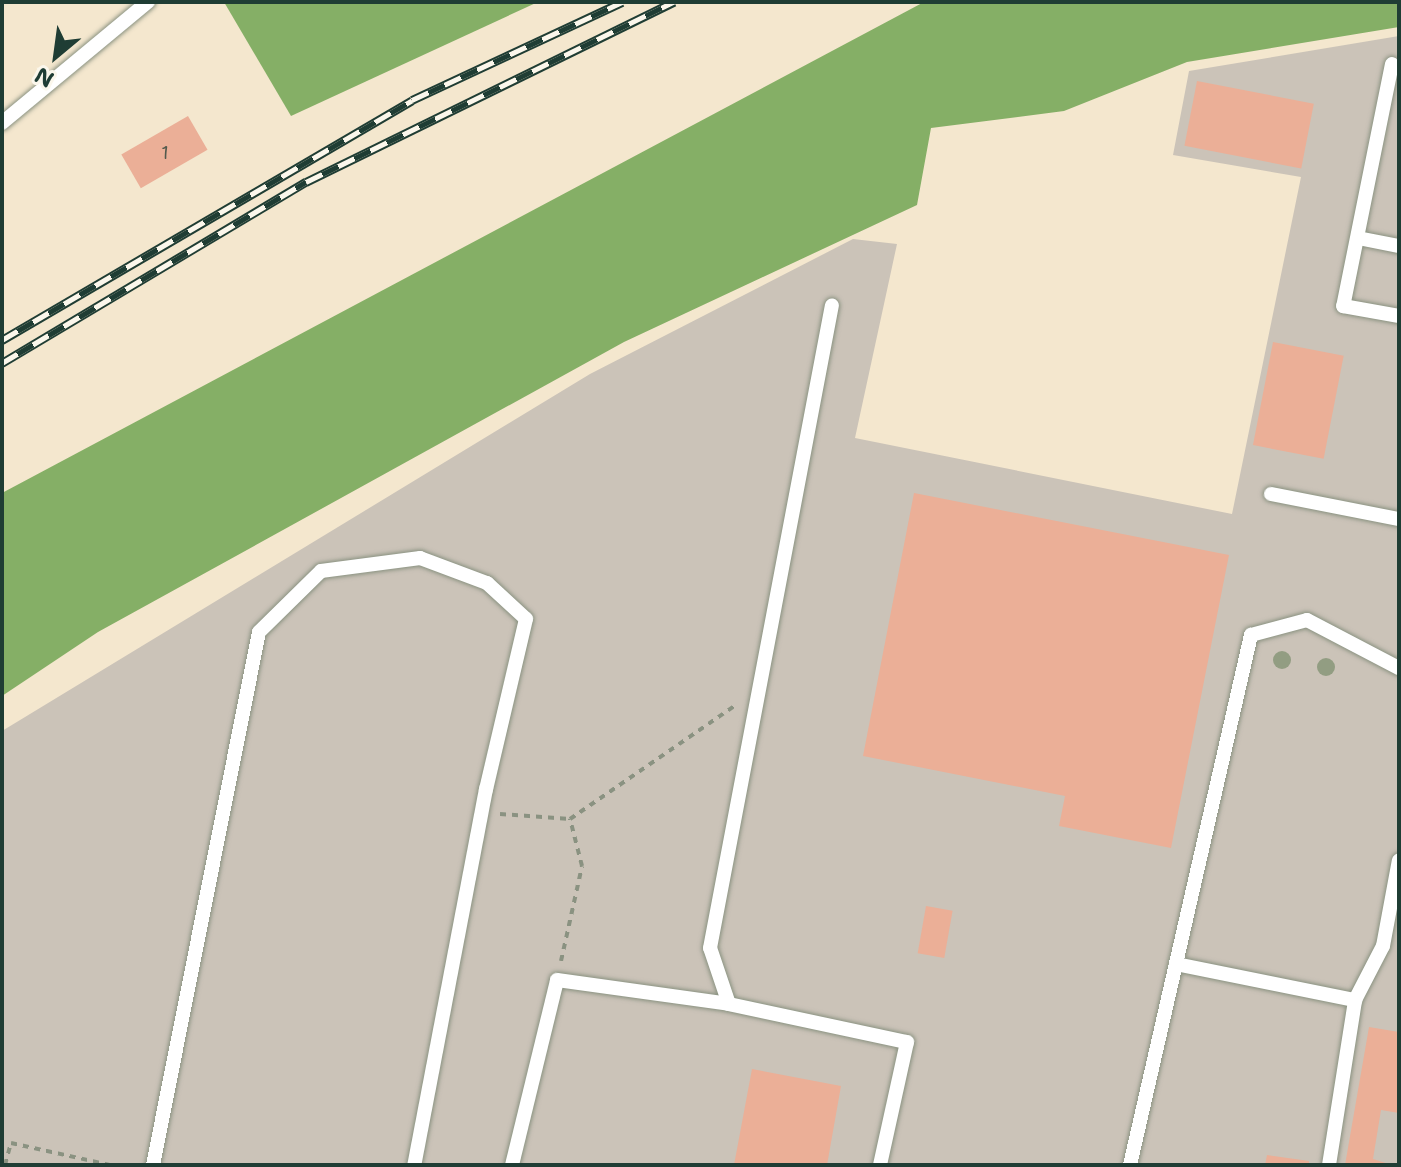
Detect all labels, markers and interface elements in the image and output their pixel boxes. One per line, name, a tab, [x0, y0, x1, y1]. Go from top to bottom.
north arrow	[16, 16, 96, 96]
text: N	[29, 61, 59, 94]
house number: 1	[161, 142, 169, 164]

